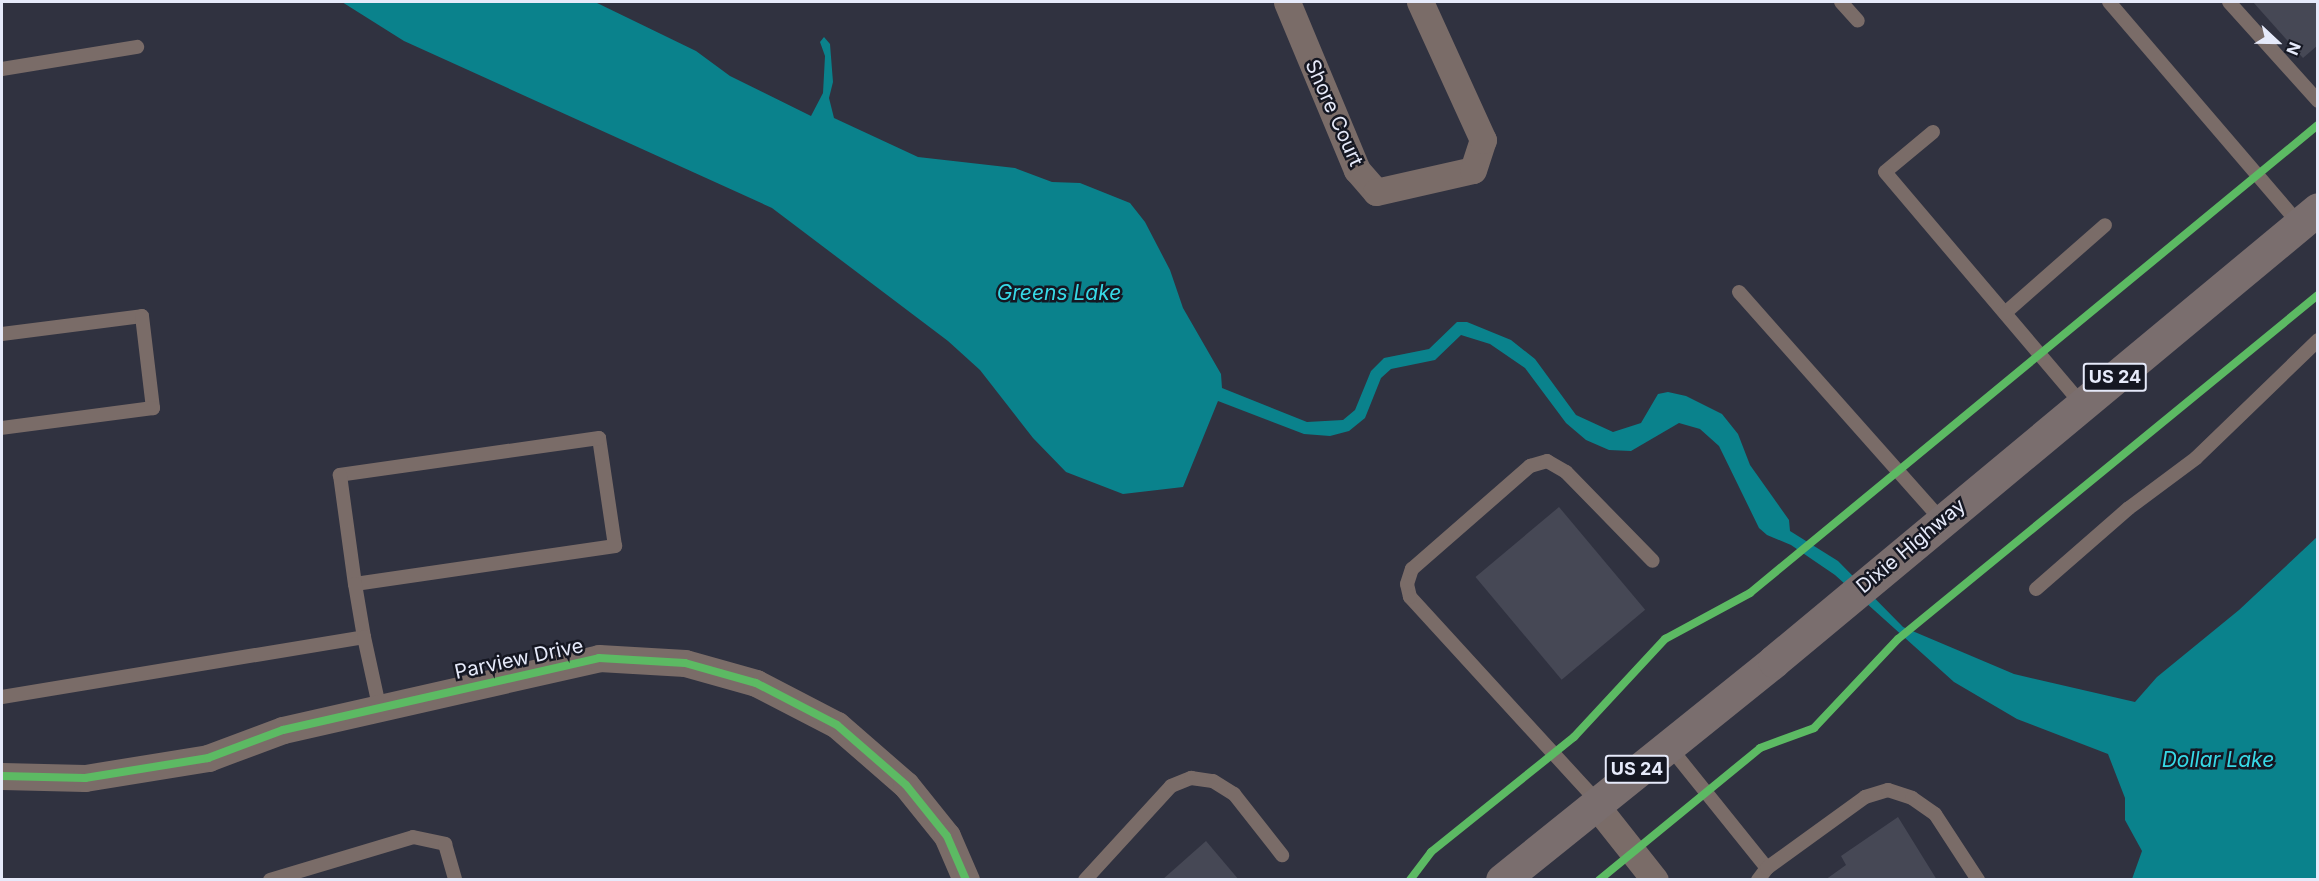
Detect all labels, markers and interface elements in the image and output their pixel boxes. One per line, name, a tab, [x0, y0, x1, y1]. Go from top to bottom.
north arrow	[2247, 12, 2307, 72]
text: N	[2282, 39, 2305, 58]
street label: Shore Court	[1300, 56, 1368, 170]
water label: Greens Lake	[997, 280, 1121, 306]
road number: US 24	[2082, 362, 2148, 392]
street label: Dixie Highway	[1852, 494, 1970, 598]
street label: Parview Drive	[453, 634, 585, 684]
water label: Dollar Lake	[2162, 747, 2274, 773]
road number: US 24	[1604, 754, 1670, 784]

